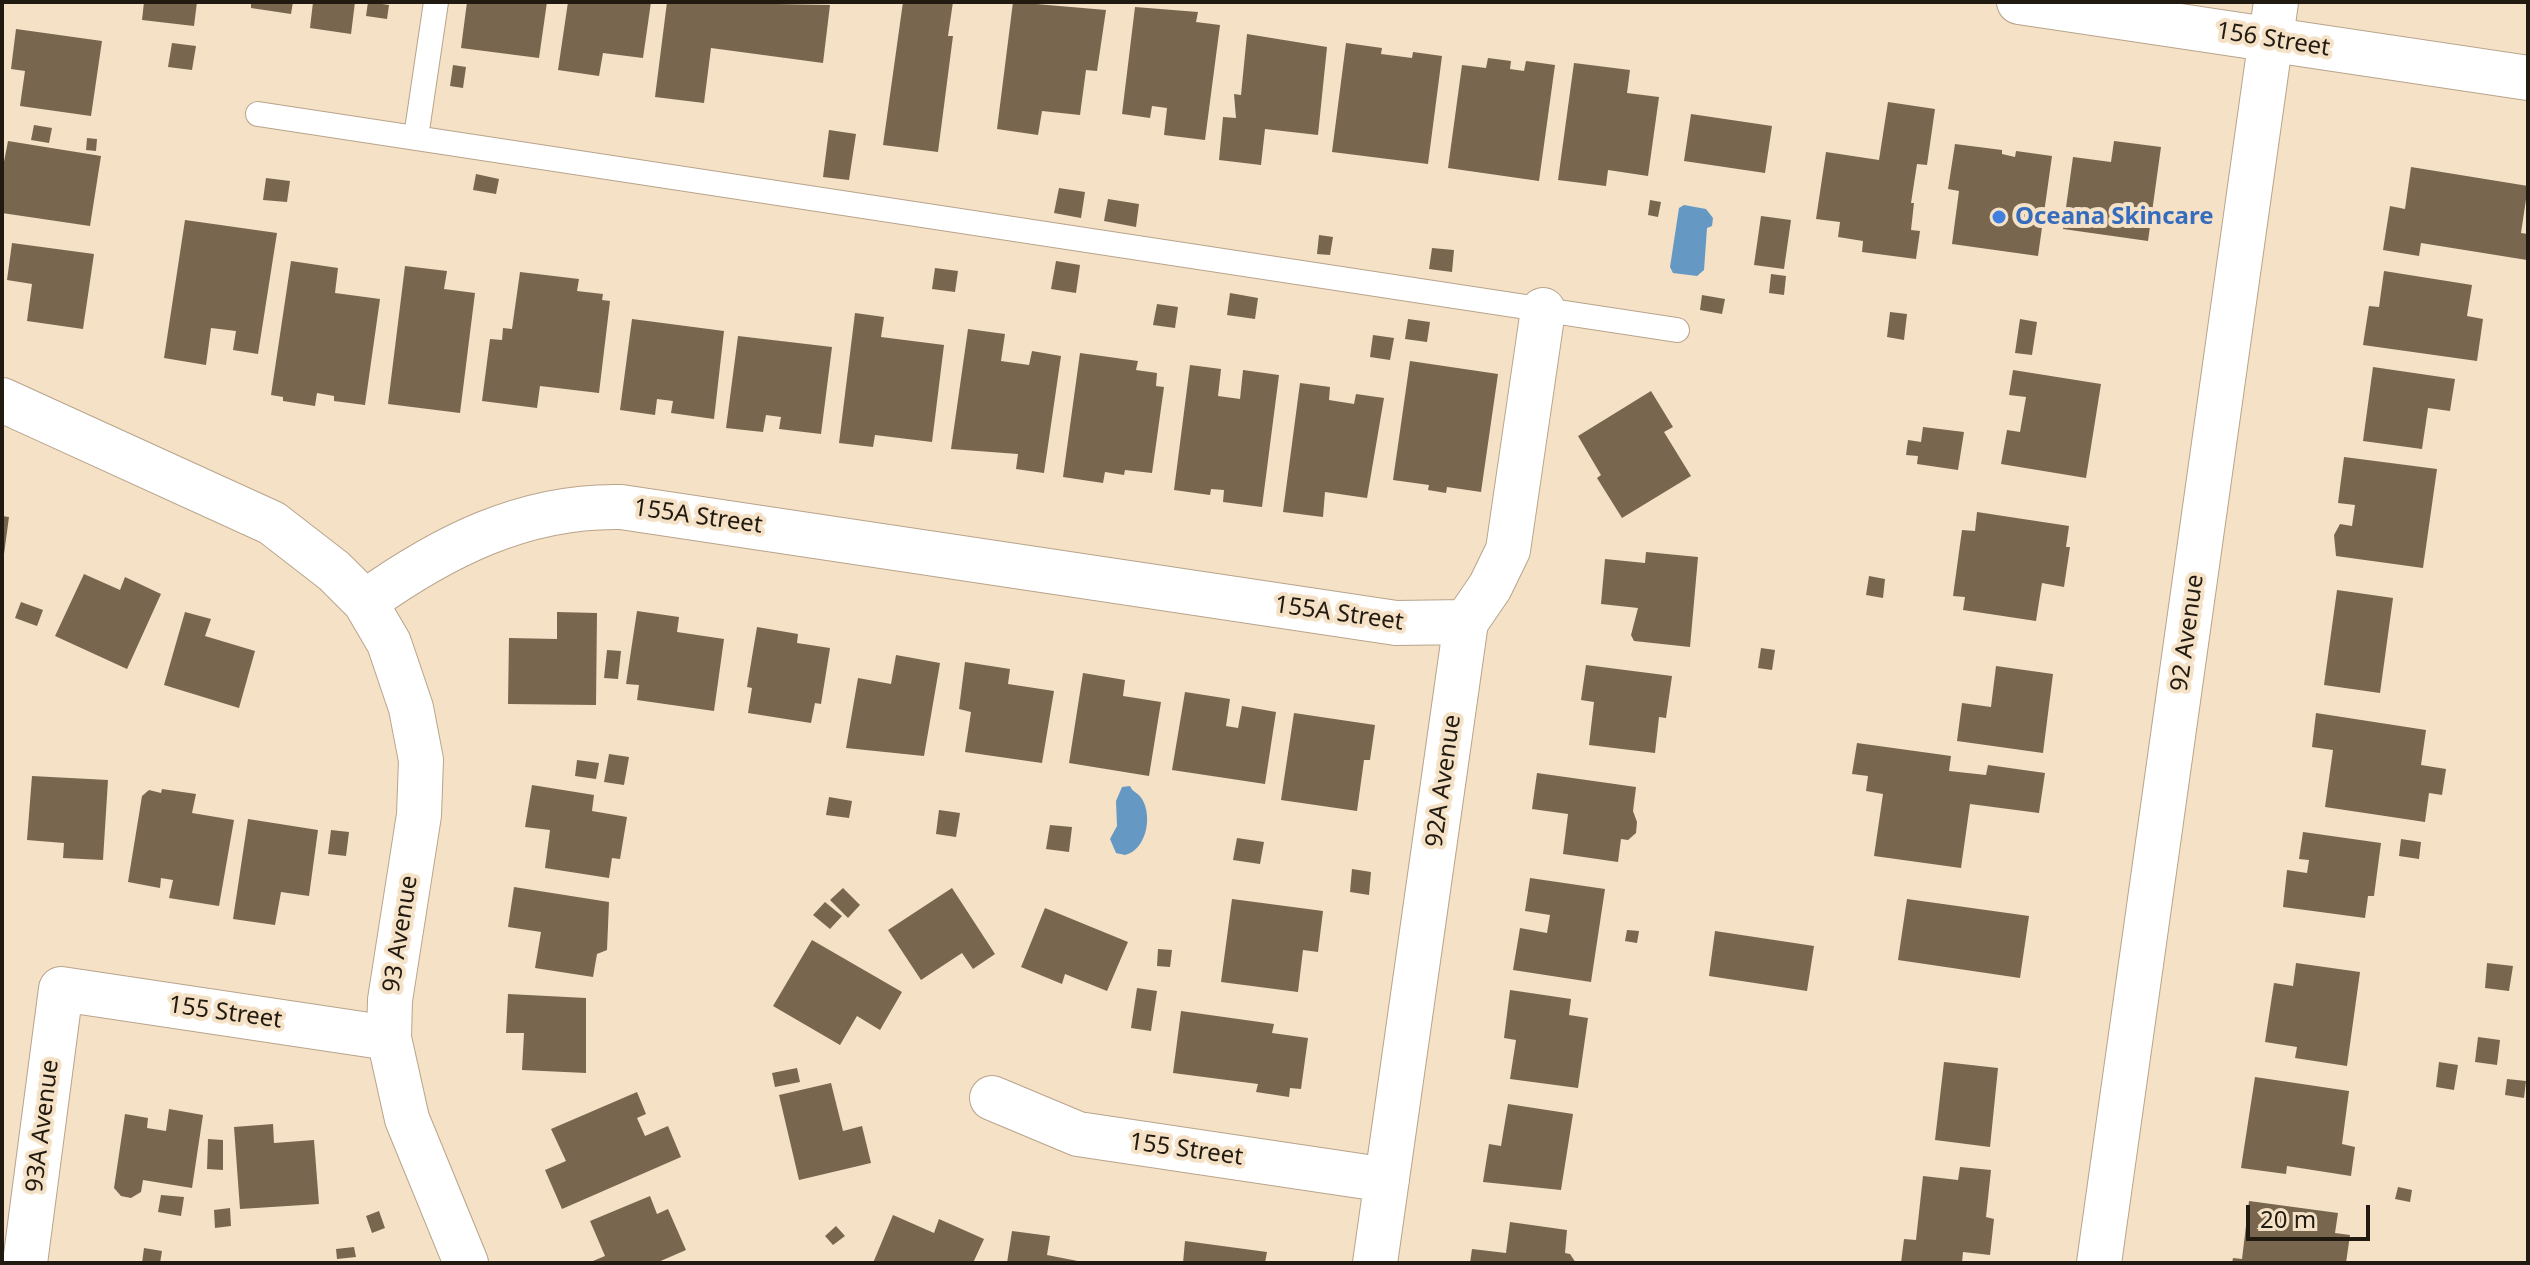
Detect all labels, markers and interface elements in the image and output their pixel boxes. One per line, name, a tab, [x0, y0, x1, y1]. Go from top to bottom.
street label: 156 Street	[2214, 17, 2332, 63]
place label: Oceana Skincare	[2015, 203, 2214, 231]
marker: Oceana Skincare	[1990, 208, 2008, 226]
street label: 155A Street	[632, 494, 764, 540]
street label: 92 Avenue	[2166, 573, 2210, 693]
street label: 155A Street	[1273, 591, 1405, 637]
street label: 92A Avenue	[1420, 713, 1468, 849]
street label: 93 Avenue	[378, 873, 424, 995]
street label: 155 Street	[166, 991, 284, 1035]
street label: 93A Avenue	[21, 1058, 65, 1194]
street label: 155 Street	[1127, 1128, 1245, 1172]
scale bar	[2250, 1189, 2374, 1239]
text: 20 m	[2260, 1202, 2316, 1235]

